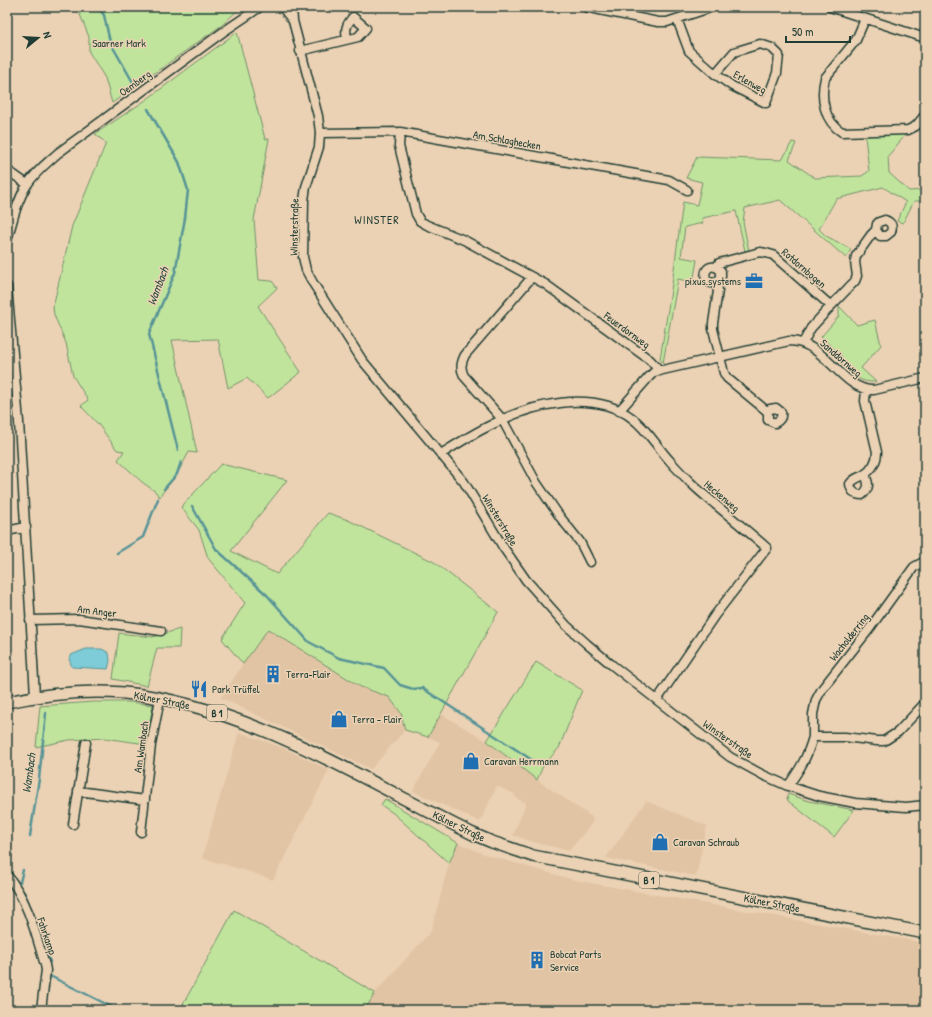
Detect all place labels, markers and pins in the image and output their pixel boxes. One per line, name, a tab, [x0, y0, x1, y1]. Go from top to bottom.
office icon: pixus.systems	[744, 271, 764, 291]
place label: pixus.systems	[685, 274, 741, 288]
building icon: Terra-Flair	[263, 664, 283, 684]
place label: Terra-Flair	[286, 667, 332, 681]
restaurant icon: Park Trüffel	[189, 679, 209, 699]
place label: Park Trüffel	[212, 682, 260, 696]
shop icon: Terra - Flair	[329, 709, 349, 729]
place label: Terra - Flair	[352, 712, 403, 726]
shop icon: Caravan Herrmann	[461, 751, 481, 771]
place label: Caravan Herrmann	[484, 754, 559, 768]
shop icon: Caravan Schraub	[650, 832, 670, 852]
place label: Caravan Schraub	[673, 835, 740, 849]
place label: Bobcat Parts Service	[550, 947, 601, 974]
building icon: Bobcat Parts Service	[527, 950, 547, 970]

